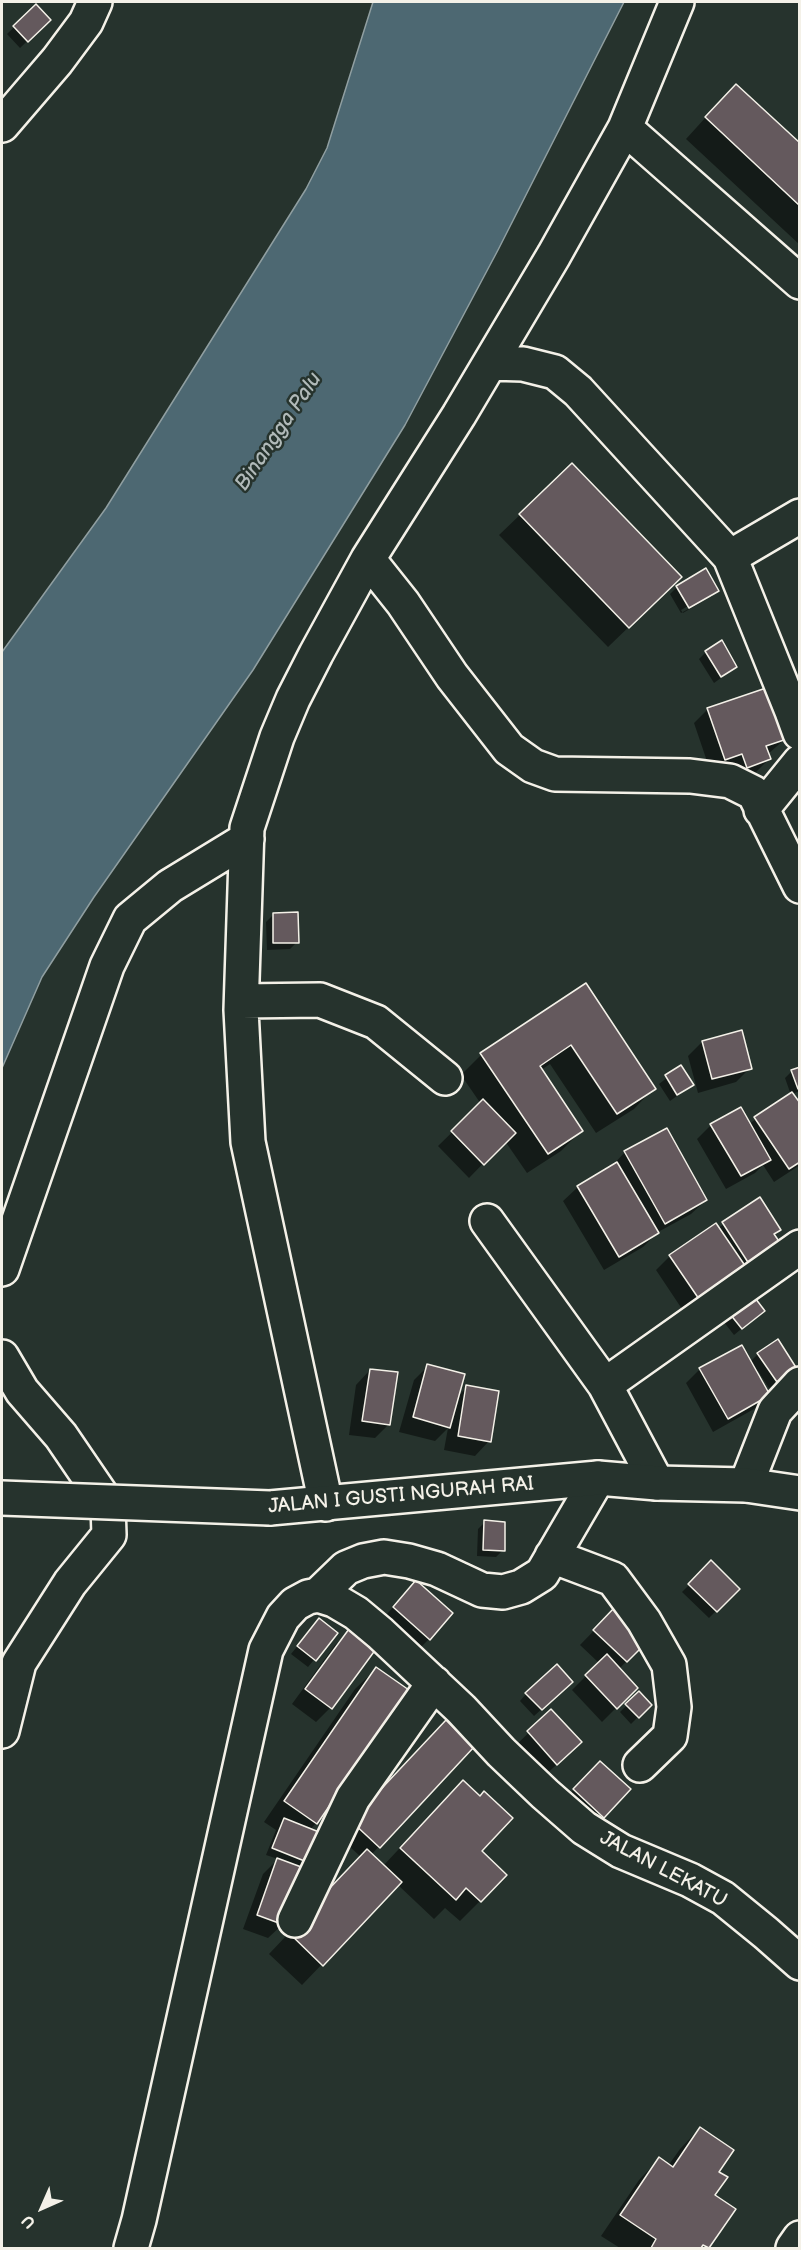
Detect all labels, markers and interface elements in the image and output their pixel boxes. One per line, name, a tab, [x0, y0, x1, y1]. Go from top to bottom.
water label: Binangga Palu	[230, 368, 328, 496]
street label: JALAN I GUSTI NGURAH RAI	[267, 1472, 535, 1520]
street label: JALAN LEKATU	[595, 1826, 731, 1914]
north arrow	[12, 2178, 72, 2238]
text: U	[18, 2210, 40, 2232]

